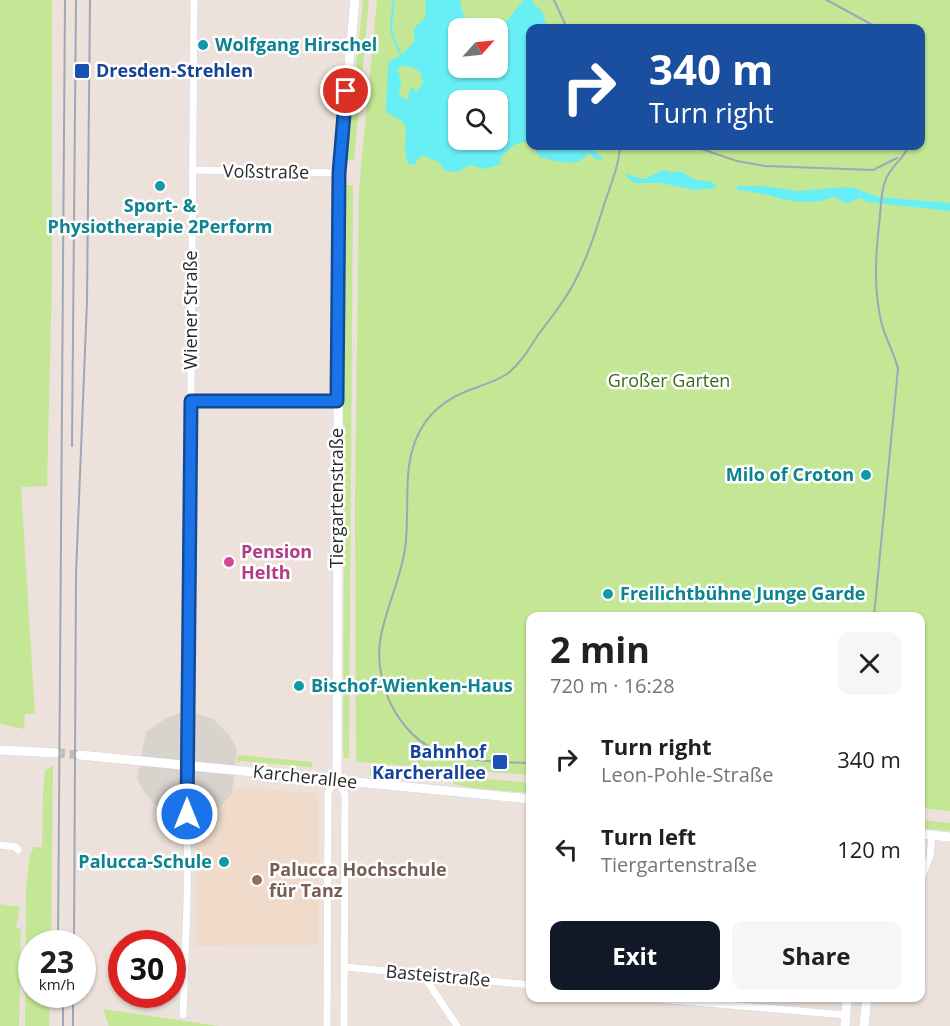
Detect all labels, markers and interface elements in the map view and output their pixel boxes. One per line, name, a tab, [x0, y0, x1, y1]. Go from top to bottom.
north arrow	[448, 18, 508, 78]
map controls	[448, 18, 508, 150]
place label: Wolfgang Hirschel	[215, 32, 377, 56]
marker: Wolfgang Hirschel	[196, 38, 210, 52]
text: 340 m	[649, 40, 773, 97]
icon: right	[550, 48, 628, 126]
place label: Dresden-Strehlen	[96, 58, 253, 82]
marker: Dresden-Strehlen	[73, 62, 91, 80]
pin	[320, 65, 371, 116]
icon: arrive	[329, 74, 362, 107]
button: search	[448, 90, 508, 150]
text: Turn right	[649, 94, 774, 131]
street label: Voßstraße	[223, 158, 309, 184]
marker: Sport- & Physiotherapie 2Perform	[153, 179, 167, 193]
place label: Sport- & Physiotherapie 2Perform	[48, 193, 272, 238]
street label: Wiener Straße	[178, 250, 202, 370]
park label: Großer Garten	[608, 368, 730, 392]
street label: Tiergartenstraße	[324, 428, 348, 568]
place label: Milo of Croton	[726, 462, 854, 486]
marker: Milo of Croton	[859, 468, 873, 482]
place label: Pension Helth	[241, 539, 312, 584]
marker: Pension Helth	[222, 555, 236, 569]
place label: Freilichtbühne Junge Garde	[620, 581, 865, 605]
marker: Freilichtbühne Junge Garde	[601, 587, 615, 601]
text: 2 min	[550, 625, 650, 674]
button: close	[838, 632, 901, 695]
text: 720 m · 16:28	[550, 672, 675, 699]
place label: Bischof-Wienken-Haus	[311, 673, 513, 697]
marker: Bischof-Wienken-Haus	[292, 679, 306, 693]
text: Turn right	[601, 731, 712, 761]
place label: Bahnhof Karcherallee	[372, 739, 487, 784]
icon: right	[550, 743, 583, 776]
text: 340 m	[837, 744, 901, 774]
marker: Bahnhof Karcherallee	[491, 753, 509, 771]
street label: Karcherallee	[252, 759, 358, 793]
text: Leon-Pohle-Straße	[601, 761, 774, 788]
position arrow	[155, 782, 219, 846]
text: Turn left	[601, 821, 696, 851]
icon: left	[550, 833, 583, 866]
text: 120 m	[837, 834, 901, 864]
place label: Palucca-Schule	[78, 849, 212, 873]
text: Tiergartenstraße	[601, 851, 757, 878]
marker: Palucca-Schule	[217, 855, 231, 869]
place label: Palucca Hochschule für Tanz	[269, 857, 447, 902]
marker: Palucca Hochschule für Tanz	[250, 873, 264, 887]
button: Exit	[550, 921, 720, 990]
button: Share	[732, 921, 901, 990]
speed limit sign: 30	[108, 930, 186, 1008]
text: 23	[40, 941, 74, 982]
street label: Basteistraße	[385, 958, 491, 992]
text: km/h	[39, 974, 75, 994]

